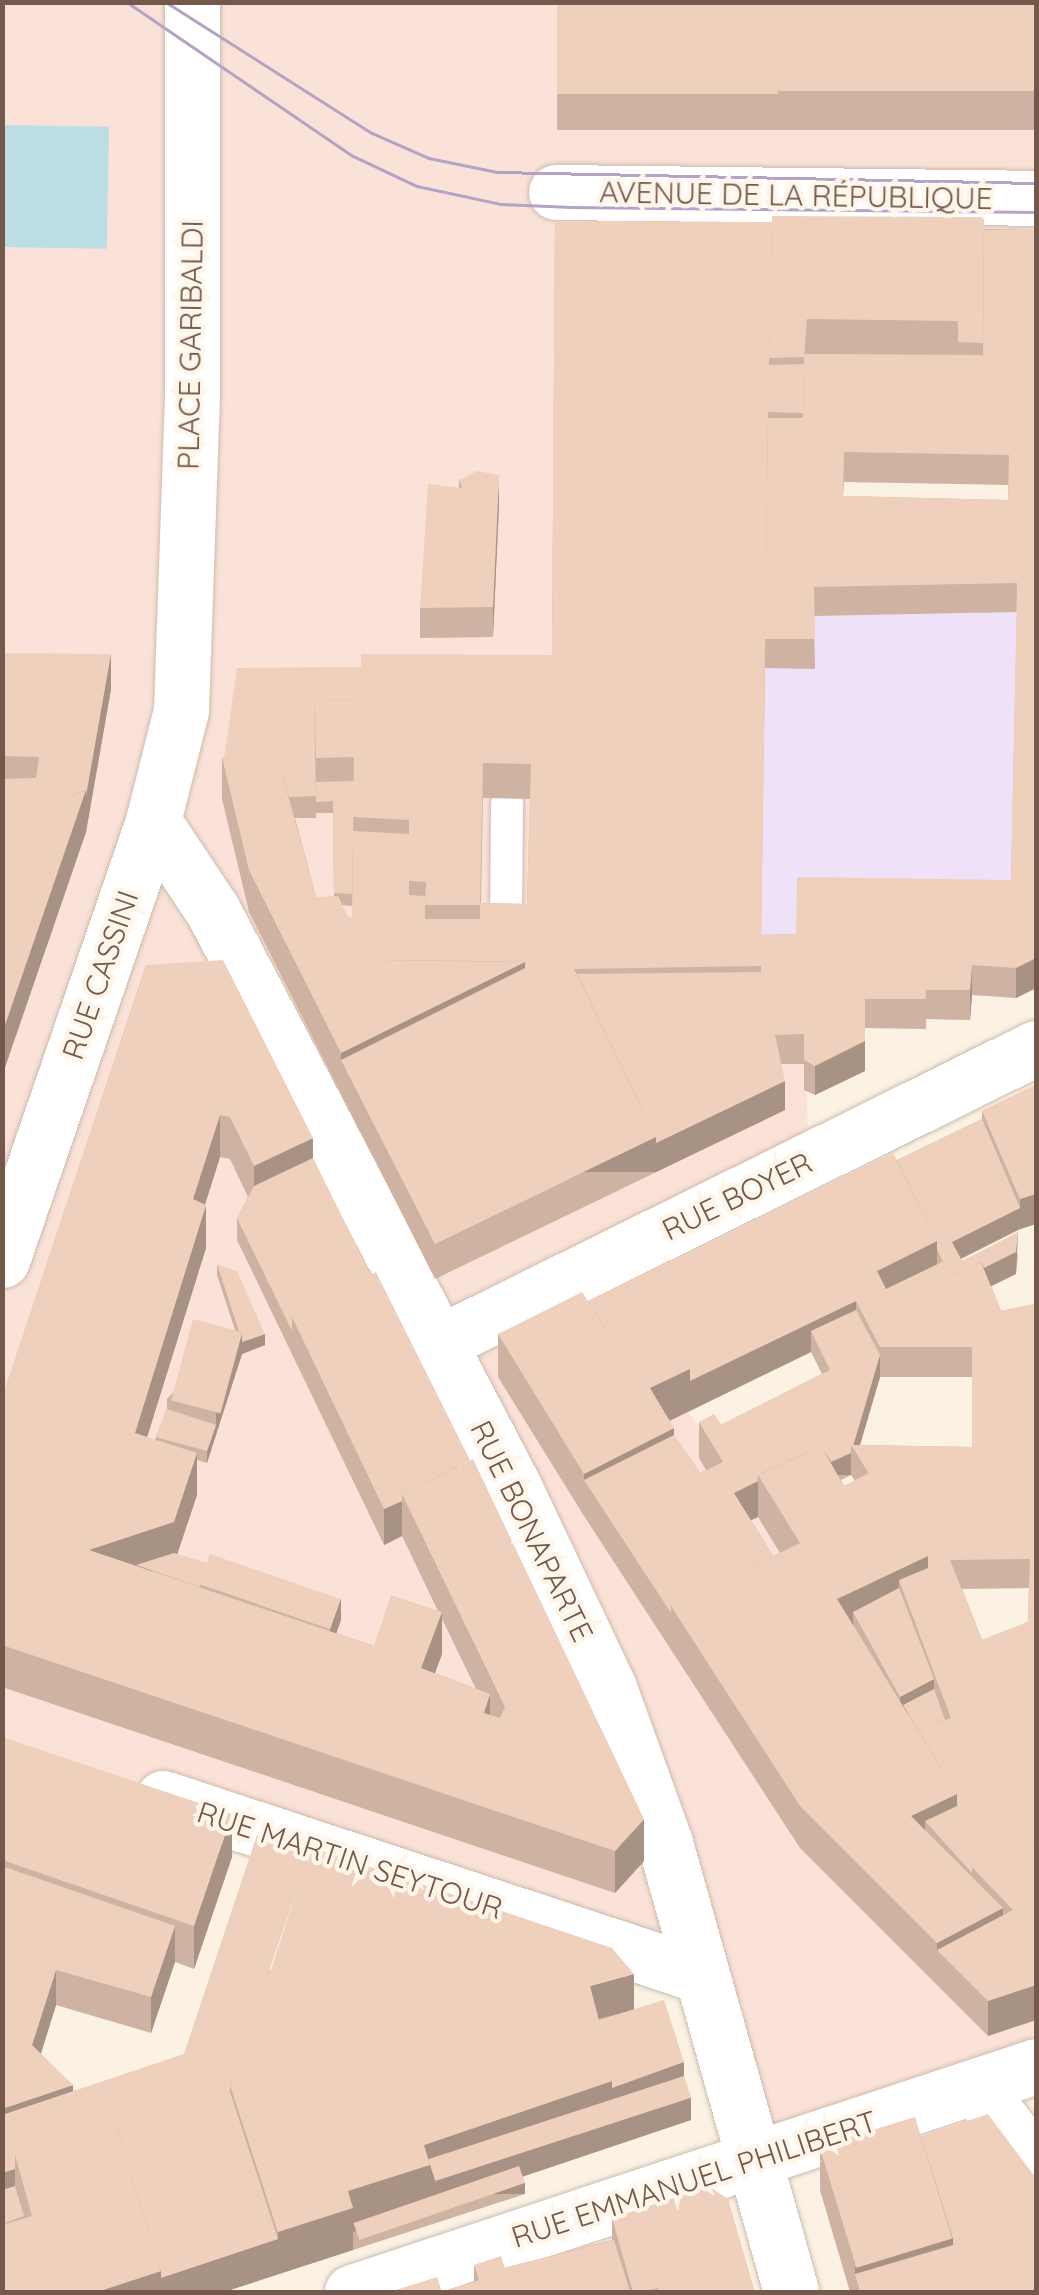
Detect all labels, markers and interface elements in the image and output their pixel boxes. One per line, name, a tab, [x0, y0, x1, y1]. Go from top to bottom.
street label: AVENUE DE LA RÉPUBLIQUE	[599, 174, 993, 216]
street label: PLACE GARIBALDI	[170, 220, 210, 470]
street label: RUE CASSINI	[54, 886, 146, 1064]
street label: RUE BOYER	[656, 1144, 818, 1248]
street label: RUE BONAPARTE	[463, 1415, 601, 1647]
street label: RUE MARTIN SEYTOUR	[193, 1794, 507, 1926]
street label: RUE EMMANUEL PHILIBERT	[507, 2103, 881, 2255]

